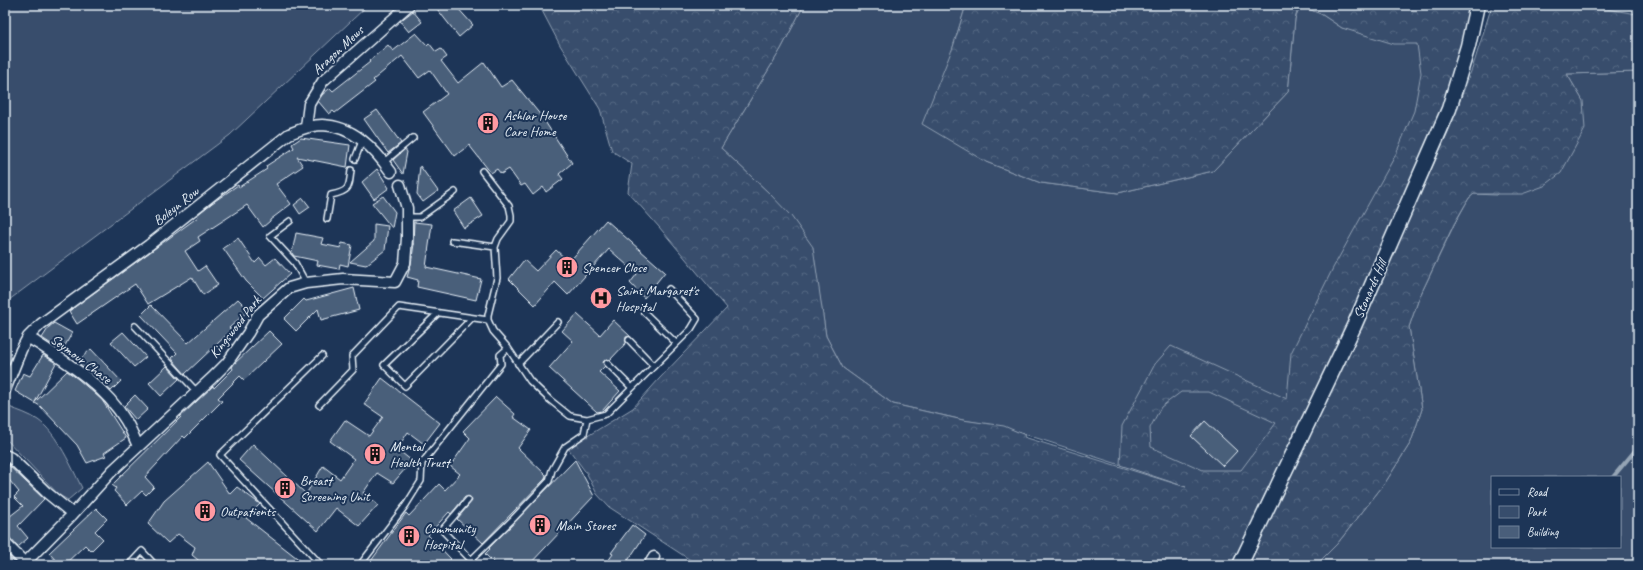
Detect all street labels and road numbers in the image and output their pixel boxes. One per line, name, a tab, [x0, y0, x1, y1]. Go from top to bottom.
street label: Aragon Mews	[309, 21, 368, 78]
street label: Boleyn Row	[150, 182, 204, 229]
street label: Stonards Hill	[1350, 255, 1392, 321]
street label: Kingswood Park	[206, 291, 266, 361]
street label: Seymour Chase	[47, 331, 116, 388]

